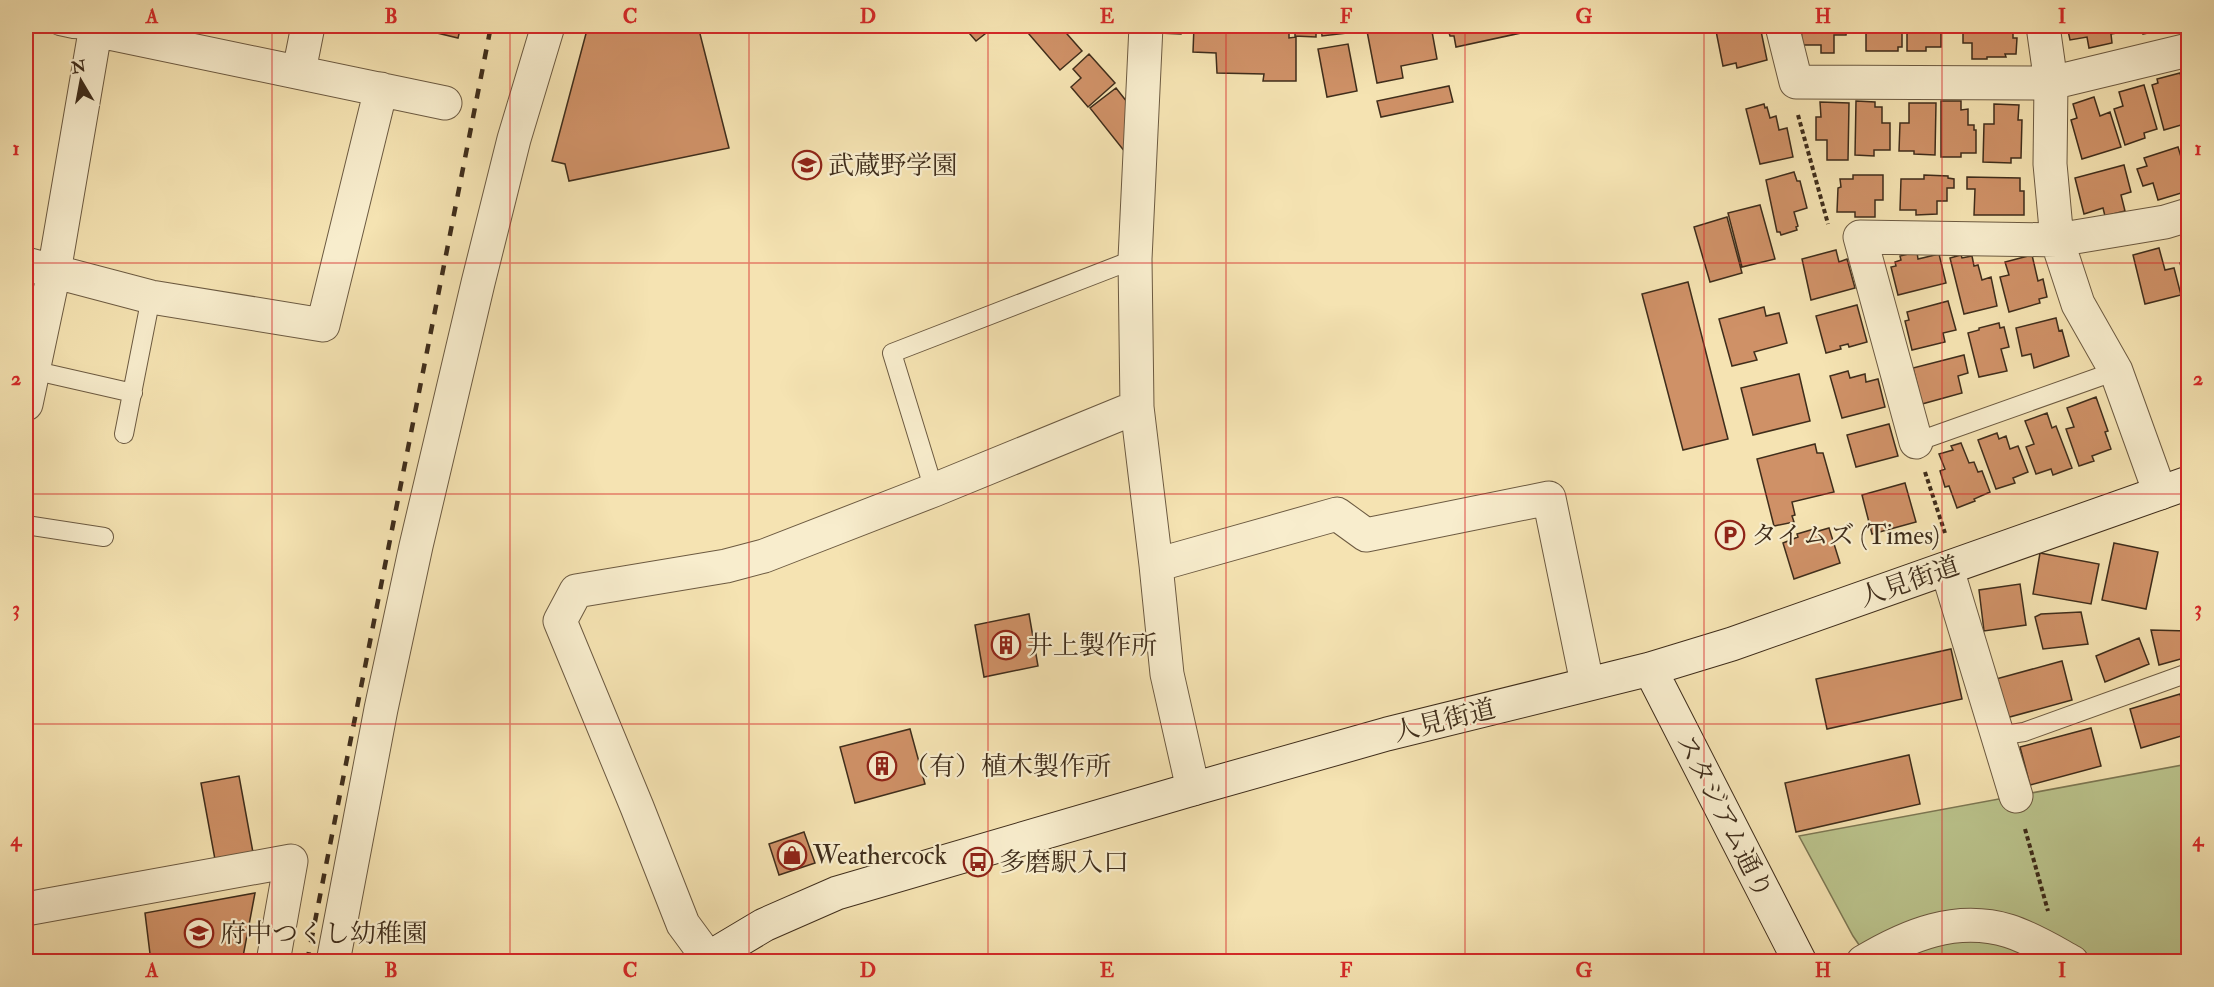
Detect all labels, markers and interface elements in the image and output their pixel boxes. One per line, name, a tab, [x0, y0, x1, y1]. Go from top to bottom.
text: A	[145, 4, 159, 29]
text: B	[384, 4, 398, 29]
text: C	[623, 4, 637, 29]
text: D	[860, 4, 876, 29]
text: E	[1100, 4, 1115, 29]
text: F	[1340, 4, 1353, 29]
text: G	[1576, 4, 1593, 29]
text: H	[1815, 4, 1831, 29]
text: I	[2058, 4, 2066, 29]
north arrow	[51, 51, 111, 111]
text: N	[69, 56, 88, 78]
text: 1	[12, 136, 20, 161]
text: 1	[2194, 136, 2202, 161]
school or university icon: 武蔵野学園	[791, 149, 823, 181]
place label: 武蔵野学園	[828, 150, 958, 182]
text: 2	[11, 366, 21, 391]
text: 2	[2193, 366, 2203, 391]
parking icon: タイムズ (Times)	[1714, 519, 1746, 551]
place label: タイムズ (Times)	[1751, 520, 1940, 552]
street label: 人見街道	[1855, 550, 1964, 614]
text: 3	[12, 596, 20, 621]
text: 3	[2194, 596, 2202, 621]
building icon: 井上製作所	[990, 629, 1022, 661]
place label: 井上製作所	[1027, 630, 1157, 662]
street label: 人見街道	[1390, 693, 1499, 749]
street label: スタジアム通り	[1669, 729, 1779, 904]
building icon: （有）植木製作所	[866, 750, 898, 782]
place label: （有）植木製作所	[903, 751, 1111, 783]
text: 4	[10, 827, 23, 852]
text: 4	[2192, 827, 2205, 852]
shop icon: Weathercock	[776, 839, 808, 871]
place label: Weathercock	[812, 840, 948, 872]
bus stop icon: 多磨駅入口	[962, 846, 994, 878]
place label: 多磨駅入口	[999, 847, 1129, 879]
school or university icon: 府中つくし幼稚園	[183, 917, 215, 949]
place label: 府中つくし幼稚園	[220, 918, 428, 950]
text: A	[145, 958, 159, 983]
text: B	[384, 958, 398, 983]
text: C	[623, 958, 637, 983]
text: D	[860, 958, 876, 983]
text: E	[1100, 958, 1115, 983]
text: F	[1340, 958, 1353, 983]
text: G	[1576, 958, 1593, 983]
text: H	[1815, 958, 1831, 983]
text: I	[2058, 958, 2066, 983]

